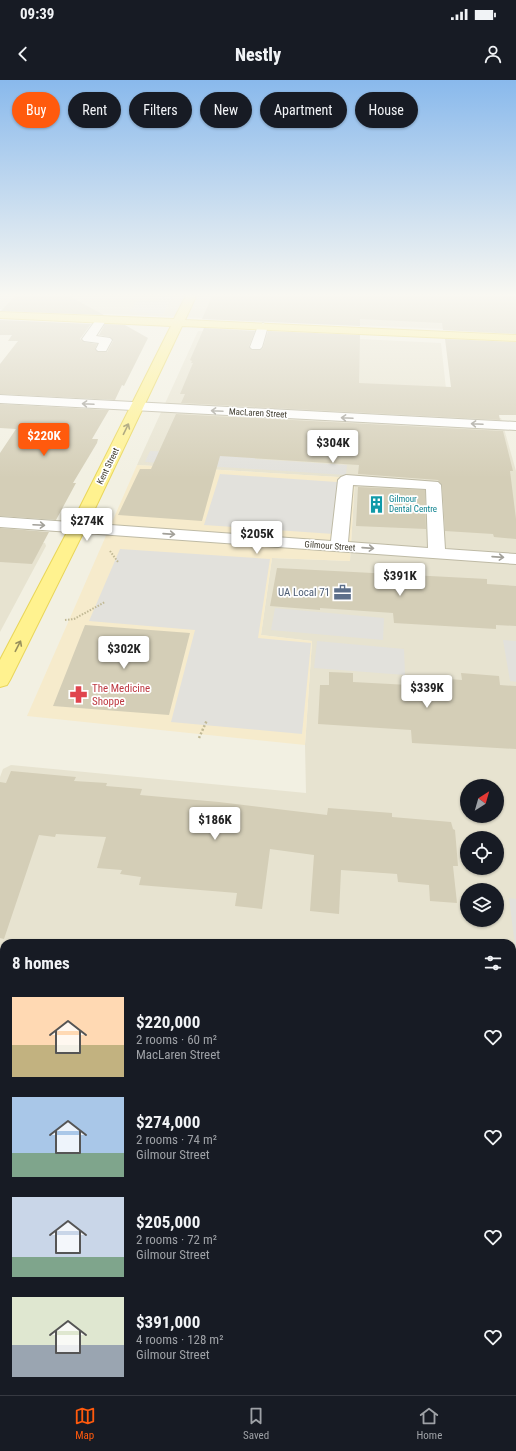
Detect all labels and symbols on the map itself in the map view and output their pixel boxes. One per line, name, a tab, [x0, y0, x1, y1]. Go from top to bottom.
one-way arrow	[82, 401, 95, 408]
street label: MacLaren Street	[229, 406, 288, 420]
one-way arrow	[211, 407, 224, 415]
one-way arrow	[341, 414, 354, 421]
one-way arrow	[471, 421, 484, 428]
pin: $220K	[16, 423, 72, 457]
one-way arrow	[123, 424, 130, 436]
pin: $304K	[305, 430, 361, 464]
street label: Kent Street	[95, 446, 121, 486]
building icon: Gilmour Dental Centre	[366, 494, 386, 514]
place label: Gilmour Dental Centre	[389, 494, 437, 514]
pin: $274K	[59, 508, 115, 542]
one-way arrow	[32, 521, 45, 528]
pin: $205K	[229, 521, 285, 555]
one-way arrow	[162, 531, 175, 538]
street label: Gilmour Street	[304, 539, 356, 553]
one-way arrow	[361, 545, 374, 552]
one-way arrow	[491, 554, 504, 561]
pin: $391K	[372, 563, 428, 597]
office icon: UA Local 71	[333, 582, 353, 602]
place label: UA Local 71	[278, 586, 330, 599]
pin: $302K	[96, 636, 152, 670]
one-way arrow	[15, 640, 22, 652]
pin: $339K	[399, 675, 455, 709]
place label: The Medicine Shoppe	[92, 682, 150, 708]
pharmacy icon: The Medicine Shoppe	[69, 684, 89, 704]
north arrow	[460, 779, 504, 823]
pin: $186K	[187, 807, 243, 841]

